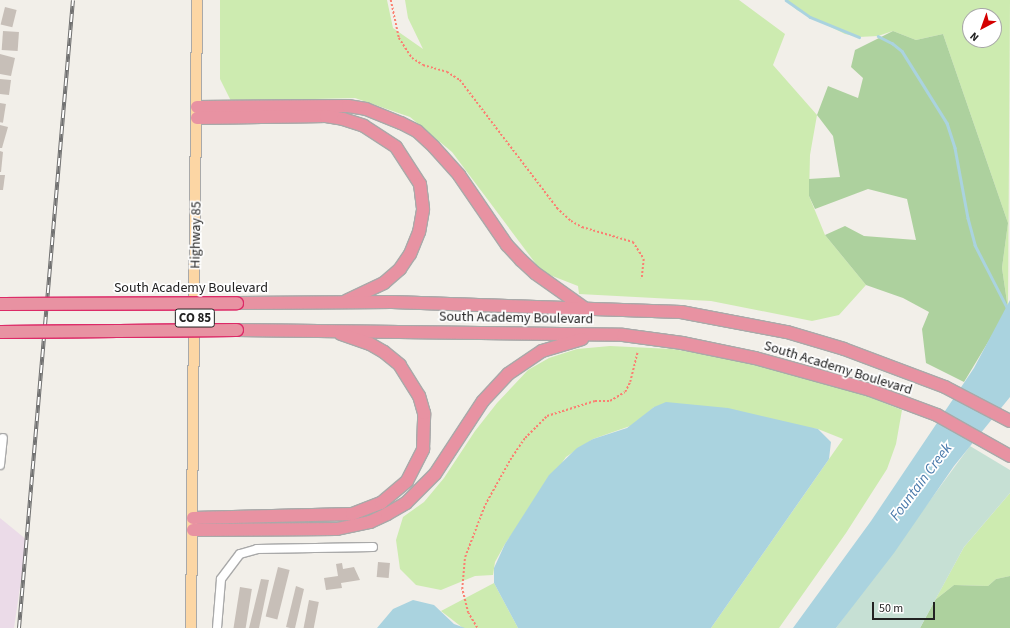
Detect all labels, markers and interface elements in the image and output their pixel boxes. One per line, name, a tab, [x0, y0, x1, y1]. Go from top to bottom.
north arrow	[962, 8, 1002, 48]
text: N	[967, 29, 982, 45]
street label: Highway 85	[187, 201, 205, 269]
street label: South Academy Boulevard	[114, 280, 268, 296]
road number: CO 85	[174, 307, 216, 329]
street label: South Academy Boulevard	[439, 308, 593, 328]
street label: South Academy Boulevard	[762, 337, 914, 399]
water label: Fountain Creek	[886, 440, 956, 524]
scale bar	[874, 594, 937, 620]
text: 50 m	[879, 600, 903, 617]

